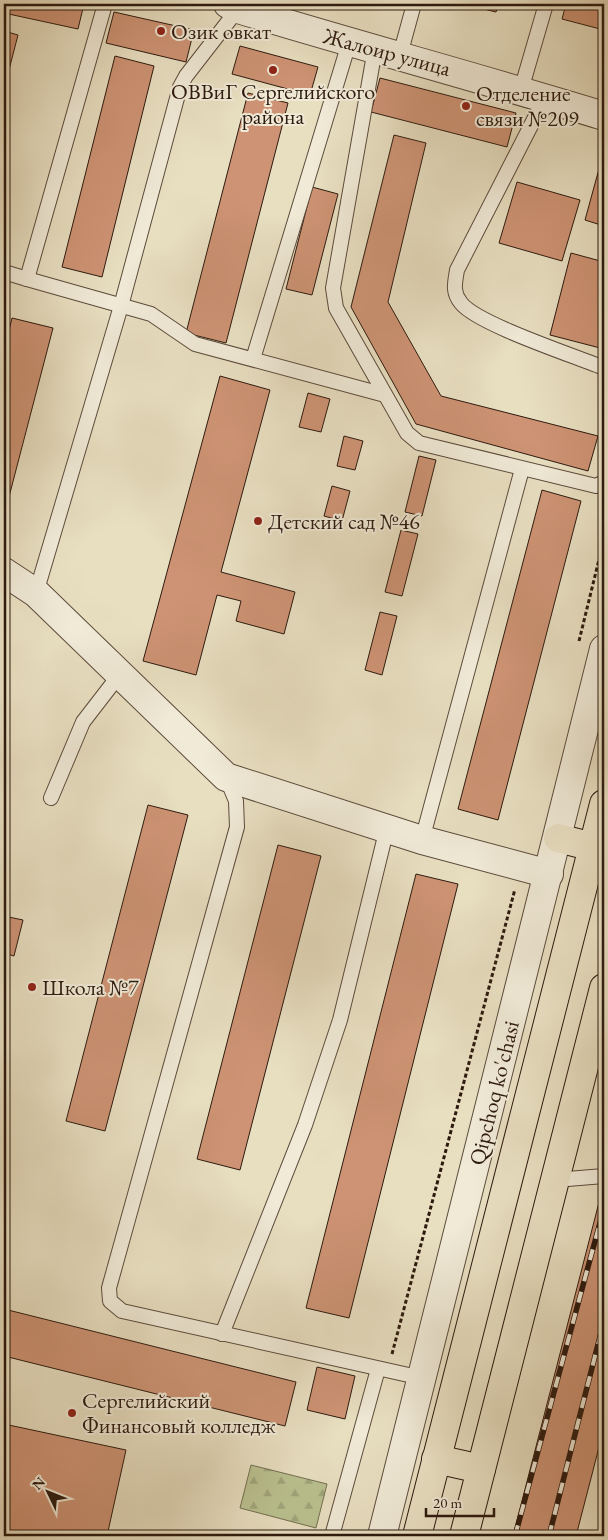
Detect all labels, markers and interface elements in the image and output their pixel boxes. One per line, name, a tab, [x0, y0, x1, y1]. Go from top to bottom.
place label: Озик овкат	[171, 17, 271, 46]
street label: Жалоир улица	[319, 21, 454, 83]
marker: Озик овкат	[155, 25, 167, 37]
marker: ОВВиГ Сергелийского района	[267, 64, 279, 76]
place label: ОВВиГ Сергелийского района	[171, 77, 375, 131]
place label: Отделение связи №209	[476, 79, 579, 133]
marker: Отделение связи №209	[460, 100, 472, 112]
place label: Детский сад №46	[268, 507, 420, 536]
marker: Детский сад №46	[252, 515, 264, 527]
place label: Школа №7	[42, 973, 139, 1002]
marker: Школа №7	[26, 981, 38, 993]
street label: Qipchoq ko'chasi	[462, 1018, 526, 1168]
place label: Сергелийский Финансовый колледж	[82, 1386, 276, 1440]
marker: Сергелийский Финансовый колледж	[66, 1407, 78, 1419]
north arrow	[22, 1468, 72, 1518]
text: N	[28, 1472, 49, 1493]
scale bar	[426, 1485, 493, 1517]
text: 20 m	[433, 1493, 462, 1512]

